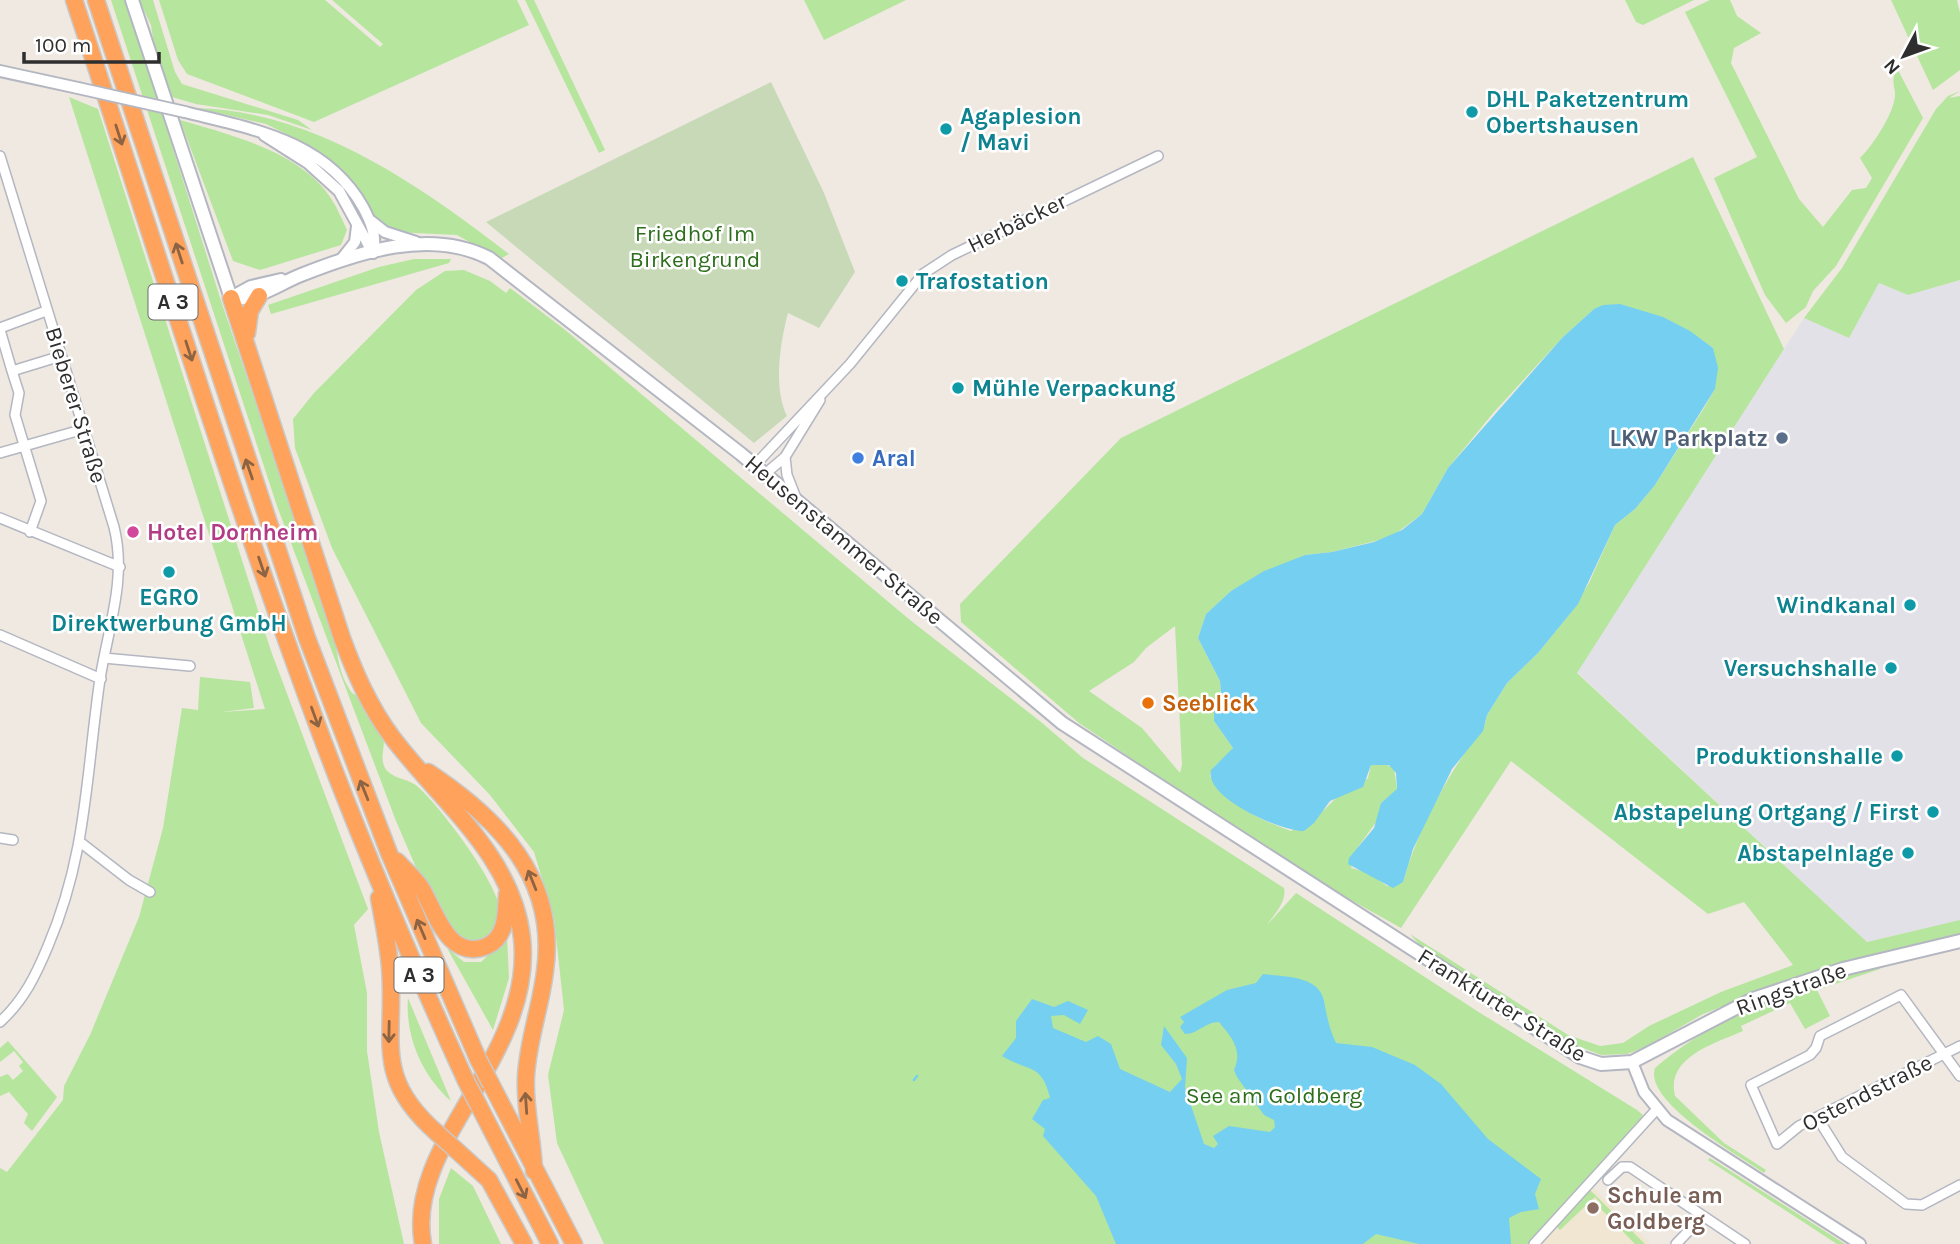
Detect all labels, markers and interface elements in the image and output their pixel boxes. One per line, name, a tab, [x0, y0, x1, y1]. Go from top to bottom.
scale bar	[24, 21, 159, 65]
north arrow	[1869, 21, 1939, 91]
text: 100 m	[35, 33, 92, 57]
text: N	[1879, 54, 1905, 79]
place label: DHL Paketzentrum Obertshausen	[1486, 86, 1689, 139]
place label: Agaplesion / Mavi	[960, 103, 1081, 156]
marker: DHL Paketzentrum Obertshausen	[1464, 104, 1480, 120]
marker: Agaplesion / Mavi	[938, 121, 954, 137]
one-way arrow	[114, 123, 126, 145]
street label: Herbäcker	[963, 187, 1072, 259]
park label: Friedhof Im Birkengrund	[630, 220, 760, 273]
one-way arrow	[172, 242, 185, 264]
place label: Trafostation	[916, 268, 1049, 295]
marker: Trafostation	[894, 273, 910, 289]
road number: A 3	[148, 284, 198, 320]
street label: Bieberer Straße	[39, 324, 113, 486]
one-way arrow	[183, 340, 196, 362]
place label: Mühle Verpackung	[972, 375, 1175, 402]
marker: Mühle Verpackung	[950, 380, 966, 396]
place label: LKW Parkplatz	[1610, 425, 1768, 452]
marker: LKW Parkplatz	[1774, 430, 1790, 446]
place label: Aral	[872, 445, 916, 472]
street label: Heusenstammer Straße	[739, 449, 949, 631]
marker: Aral	[850, 450, 866, 466]
one-way arrow	[242, 459, 254, 481]
place label: Hotel Dornheim	[147, 519, 318, 546]
marker: Hotel Dornheim	[125, 524, 141, 540]
one-way arrow	[257, 555, 269, 577]
marker: EGRO Direktwerbung GmbH	[161, 564, 177, 580]
place label: EGRO Direktwerbung GmbH	[51, 584, 287, 637]
place label: Windkanal	[1776, 592, 1896, 619]
marker: Windkanal	[1902, 597, 1918, 613]
place label: Versuchshalle	[1724, 655, 1877, 682]
marker: Versuchshalle	[1883, 660, 1899, 676]
place label: Seeblick	[1162, 690, 1256, 717]
marker: Seeblick	[1140, 695, 1156, 711]
one-way arrow	[310, 706, 322, 728]
place label: Produktionshalle	[1695, 743, 1883, 770]
marker: Produktionshalle	[1889, 748, 1905, 764]
one-way arrow	[356, 779, 369, 801]
place label: Abstapelung Ortgang / First	[1613, 799, 1919, 826]
marker: Abstapelung Ortgang / First	[1925, 804, 1941, 820]
place label: Abstapelnlage	[1737, 840, 1894, 867]
marker: Abstapelnlage	[1900, 845, 1916, 861]
one-way arrow	[524, 870, 537, 891]
one-way arrow	[414, 919, 427, 941]
street label: Frankfurter Straße	[1413, 942, 1591, 1068]
street label: Ringstraße	[1732, 957, 1850, 1021]
road number: A 3	[394, 958, 444, 992]
one-way arrow	[382, 1021, 396, 1044]
street label: Ostendstraße	[1797, 1049, 1937, 1137]
park label: See am Goldberg	[1186, 1082, 1362, 1109]
one-way arrow	[519, 1093, 532, 1115]
one-way arrow	[514, 1178, 528, 1198]
place label: Schule am Goldberg	[1607, 1182, 1723, 1235]
marker: Schule am Goldberg	[1585, 1200, 1601, 1216]

